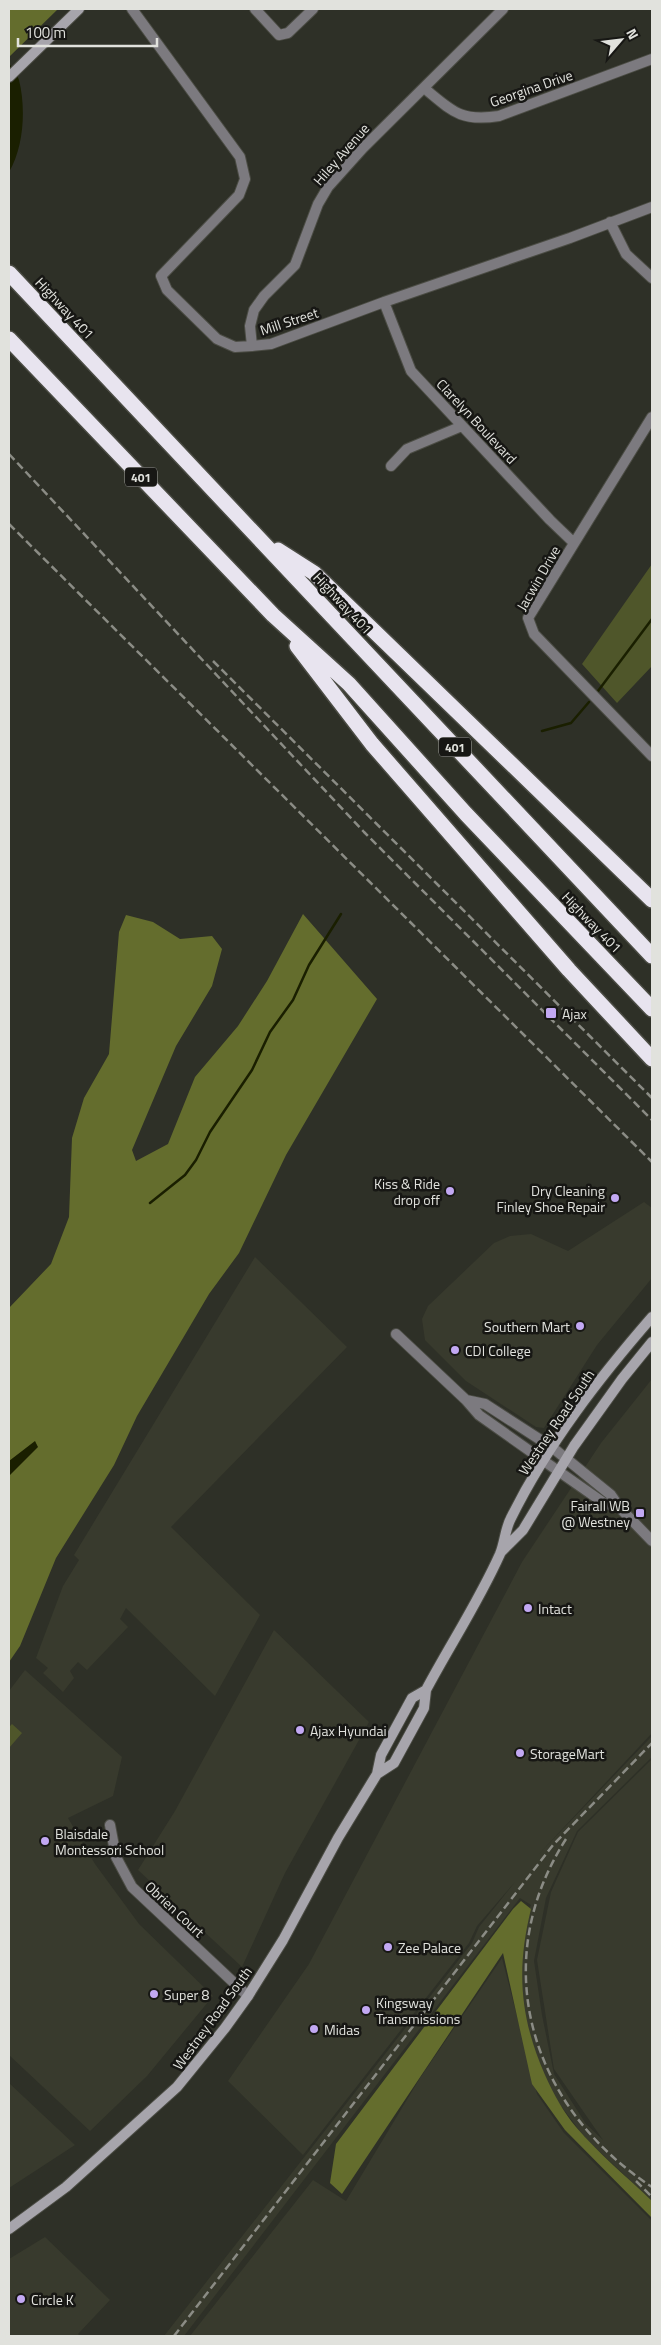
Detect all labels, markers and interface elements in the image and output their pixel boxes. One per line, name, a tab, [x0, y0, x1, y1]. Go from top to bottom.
scale bar	[18, 15, 156, 47]
north arrow	[596, 15, 646, 65]
text: 100 m	[25, 21, 66, 44]
text: N	[621, 24, 644, 43]
street label: Georgina Drive	[487, 64, 575, 112]
street label: Hiley Avenue	[308, 118, 374, 190]
street label: Highway 401	[31, 272, 99, 344]
street label: Mill Street	[257, 302, 321, 340]
street label: Clarelyn Boulevard	[432, 374, 522, 468]
road number: 401	[125, 468, 157, 487]
street label: Jacwin Drive	[511, 542, 565, 614]
street label: Highway 401	[309, 567, 377, 639]
road number: 401	[439, 738, 471, 756]
street label: Highway 401	[557, 887, 627, 957]
place label: Ajax	[562, 1003, 587, 1024]
marker: Ajax	[544, 1006, 558, 1020]
place label: Kiss & Ride drop off	[374, 1173, 440, 1210]
place label: Dry Cleaning Finley Shoe Repair	[497, 1180, 605, 1217]
marker: Kiss & Ride drop off	[444, 1185, 456, 1197]
marker: Dry Cleaning Finley Shoe Repair	[609, 1192, 621, 1204]
place label: Southern Mart	[484, 1316, 570, 1337]
marker: Southern Mart	[574, 1320, 586, 1332]
place label: CDI College	[465, 1340, 531, 1361]
marker: CDI College	[449, 1344, 461, 1356]
street label: Westney Road South	[513, 1365, 599, 1479]
place label: Fairall WB @ Westney	[561, 1495, 630, 1532]
marker: Fairall WB @ Westney	[634, 1507, 646, 1519]
place label: Intact	[538, 1598, 572, 1619]
marker: Intact	[522, 1602, 534, 1614]
place label: Ajax Hyundai	[310, 1720, 386, 1741]
marker: Ajax Hyundai	[294, 1724, 306, 1736]
place label: StorageMart	[530, 1743, 605, 1764]
marker: StorageMart	[514, 1747, 526, 1759]
place label: Blaisdale Montessori School	[55, 1823, 164, 1860]
marker: Blaisdale Montessori School	[39, 1835, 51, 1847]
street label: Obrien Court	[141, 1876, 209, 1942]
place label: Zee Palace	[398, 1937, 461, 1958]
marker: Zee Palace	[382, 1941, 394, 1953]
street label: Westney Road South	[167, 1962, 257, 2074]
place label: Super 8	[164, 1984, 209, 2005]
marker: Super 8	[148, 1988, 160, 2000]
place label: Kingsway Transmissions	[376, 1992, 460, 2029]
marker: Kingsway Transmissions	[360, 2004, 372, 2016]
place label: Midas	[324, 2019, 360, 2040]
marker: Midas	[308, 2023, 320, 2035]
place label: Circle K	[31, 2289, 74, 2310]
marker: Circle K	[15, 2293, 27, 2305]

